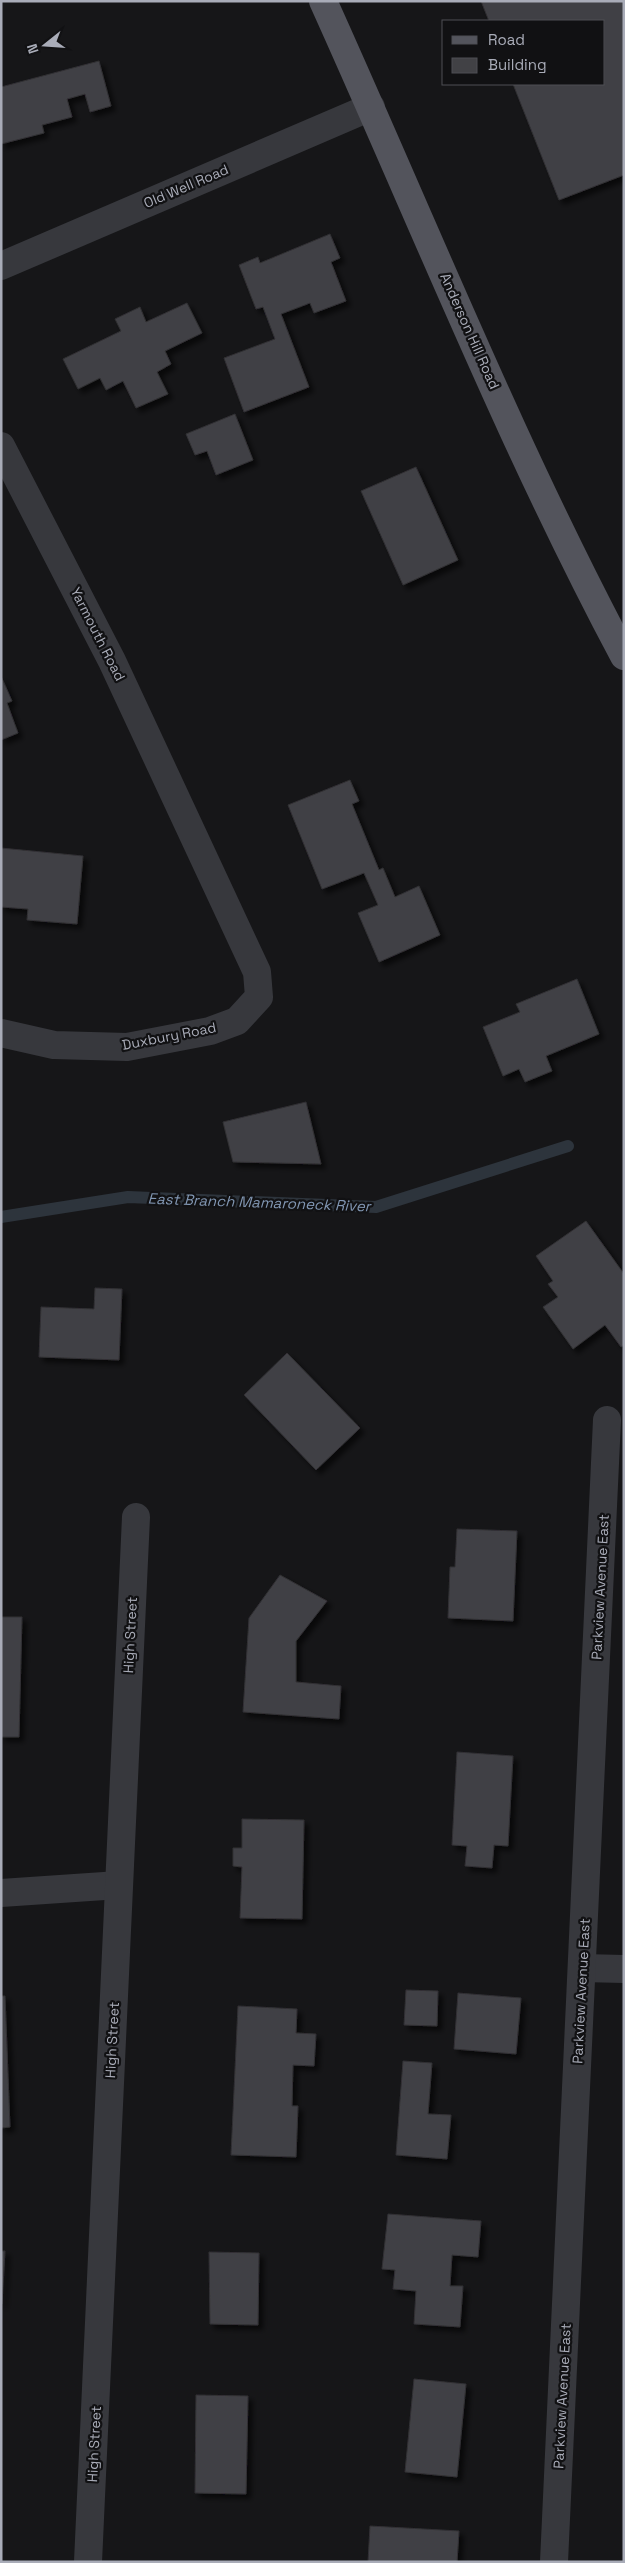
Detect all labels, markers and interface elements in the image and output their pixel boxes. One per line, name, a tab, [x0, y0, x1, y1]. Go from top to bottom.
north arrow	[20, 20, 70, 70]
legend	[442, 20, 605, 85]
text: Road	[488, 30, 525, 49]
text: N	[23, 42, 43, 56]
text: Building	[488, 55, 547, 74]
street label: Old Well Road	[141, 160, 231, 212]
street label: Anderson Hill Road	[436, 270, 504, 392]
street label: Yarmouth Road	[67, 584, 129, 684]
street label: Duxbury Road	[120, 1018, 218, 1054]
water label: East Branch Mamaroneck River	[147, 1189, 372, 1215]
street label: Parkview Avenue East	[587, 1514, 613, 1660]
street label: High Street	[119, 1596, 141, 1674]
street label: Parkview Avenue East	[568, 1918, 594, 2064]
street label: High Street	[101, 2001, 123, 2079]
street label: Parkview Avenue East	[549, 2323, 575, 2469]
street label: High Street	[83, 2405, 105, 2483]

